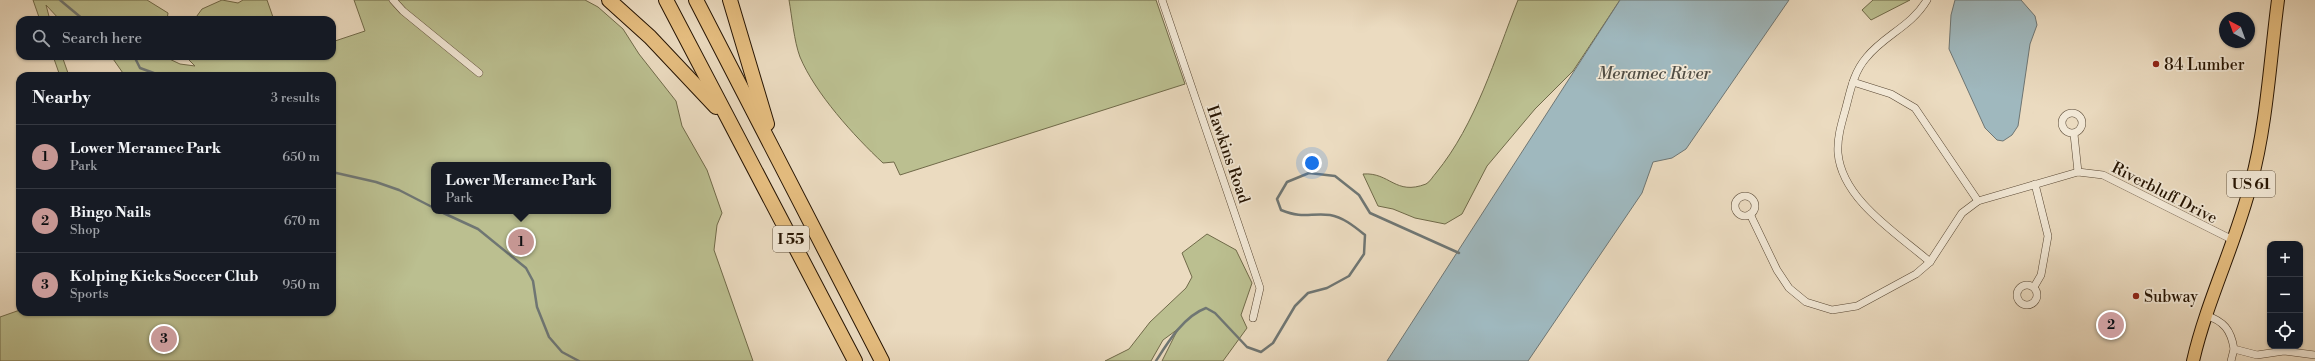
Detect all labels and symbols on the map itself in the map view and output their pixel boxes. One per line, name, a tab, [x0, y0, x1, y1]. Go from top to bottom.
north arrow	[2219, 12, 2255, 48]
place label: 84 Lumber	[2164, 55, 2245, 75]
marker: 84 Lumber	[2151, 59, 2161, 69]
water label: Meramec River	[1597, 63, 1711, 85]
street label: Hawkins Road	[1202, 103, 1254, 206]
your location	[1302, 153, 1322, 173]
street label: Riverbluff Drive	[2108, 158, 2221, 228]
road number: US 61	[2227, 171, 2275, 197]
road number: I 55	[773, 226, 809, 252]
pin: 1	[508, 227, 534, 257]
place label: Subway	[2144, 287, 2198, 307]
marker: Subway	[2131, 291, 2141, 301]
pin: 2	[2098, 310, 2124, 340]
pin: 3	[151, 324, 177, 354]

